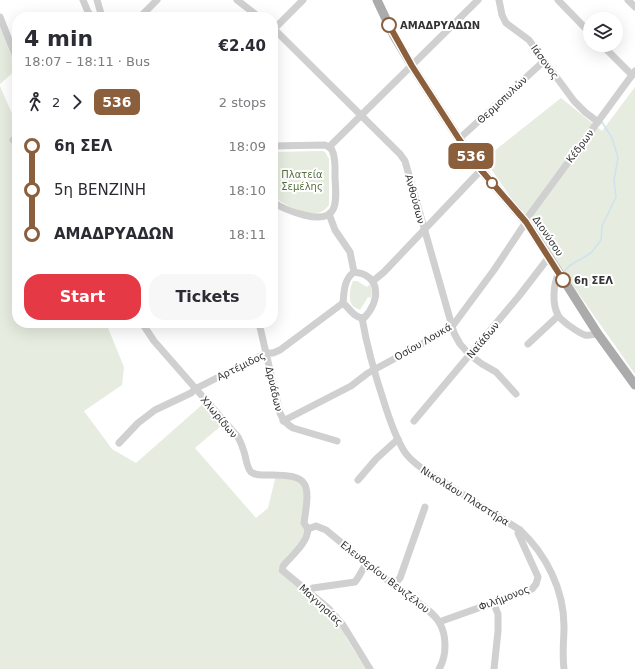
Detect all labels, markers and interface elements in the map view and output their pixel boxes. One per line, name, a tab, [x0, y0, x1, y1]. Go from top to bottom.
map controls	[583, 12, 623, 52]
button: layers	[583, 12, 623, 52]
marker: ΑΜΑΔΡΥΑΔΩΝ	[381, 17, 397, 33]
place label: ΑΜΑΔΡΥΑΔΩΝ	[400, 20, 480, 31]
text: 4 min	[24, 26, 93, 51]
text: €2.40	[219, 37, 266, 55]
street label: Ιάσονος	[529, 43, 561, 81]
text: 18:07 – 18:11 · Bus	[24, 54, 150, 69]
street label: Θερμοπυλών	[475, 74, 529, 126]
icon: walk	[24, 91, 46, 113]
icon: forward	[66, 91, 88, 113]
text: 536	[102, 94, 132, 110]
text: 2	[52, 95, 60, 110]
text: 2 stops	[219, 95, 266, 110]
street label: Κέδρων	[564, 127, 596, 165]
text: 6η ΣΕΛ	[54, 137, 112, 155]
text: 18:09	[229, 139, 266, 154]
line badge: 536	[448, 143, 494, 169]
text: 536	[456, 148, 486, 164]
park label: Πλατεία Σεμέλης	[281, 169, 323, 192]
street label: Ανθούσων	[403, 173, 427, 225]
unlabelled marker	[486, 177, 498, 189]
text: 5η ΒΕΝΖΙΝΗ	[54, 181, 146, 199]
text: 18:10	[229, 183, 266, 198]
street label: Διονύσου	[531, 214, 566, 258]
text: ΑΜΑΔΡΥΑΔΩΝ	[54, 225, 174, 243]
text: 18:11	[229, 227, 266, 242]
marker: 6η ΣΕΛ	[555, 272, 571, 288]
button: Start	[24, 274, 141, 320]
button: Tickets	[149, 274, 266, 320]
place label: 6η ΣΕΛ	[574, 275, 613, 286]
street label: Ναϊάδων	[465, 319, 502, 360]
street label: Οσίου Λουκά	[393, 321, 454, 363]
street label: Αρτέμιδος	[215, 350, 267, 382]
street label: Δρυάδων	[264, 366, 285, 413]
street label: Χλωρίδων	[198, 394, 240, 440]
street label: Νικολάου Πλαστήρα	[419, 464, 512, 528]
street label: Ελευθερίου Βενιζέλου	[338, 539, 432, 615]
street label: Μαγνησίας	[297, 582, 345, 628]
street label: Φιλήμονος	[477, 583, 531, 613]

